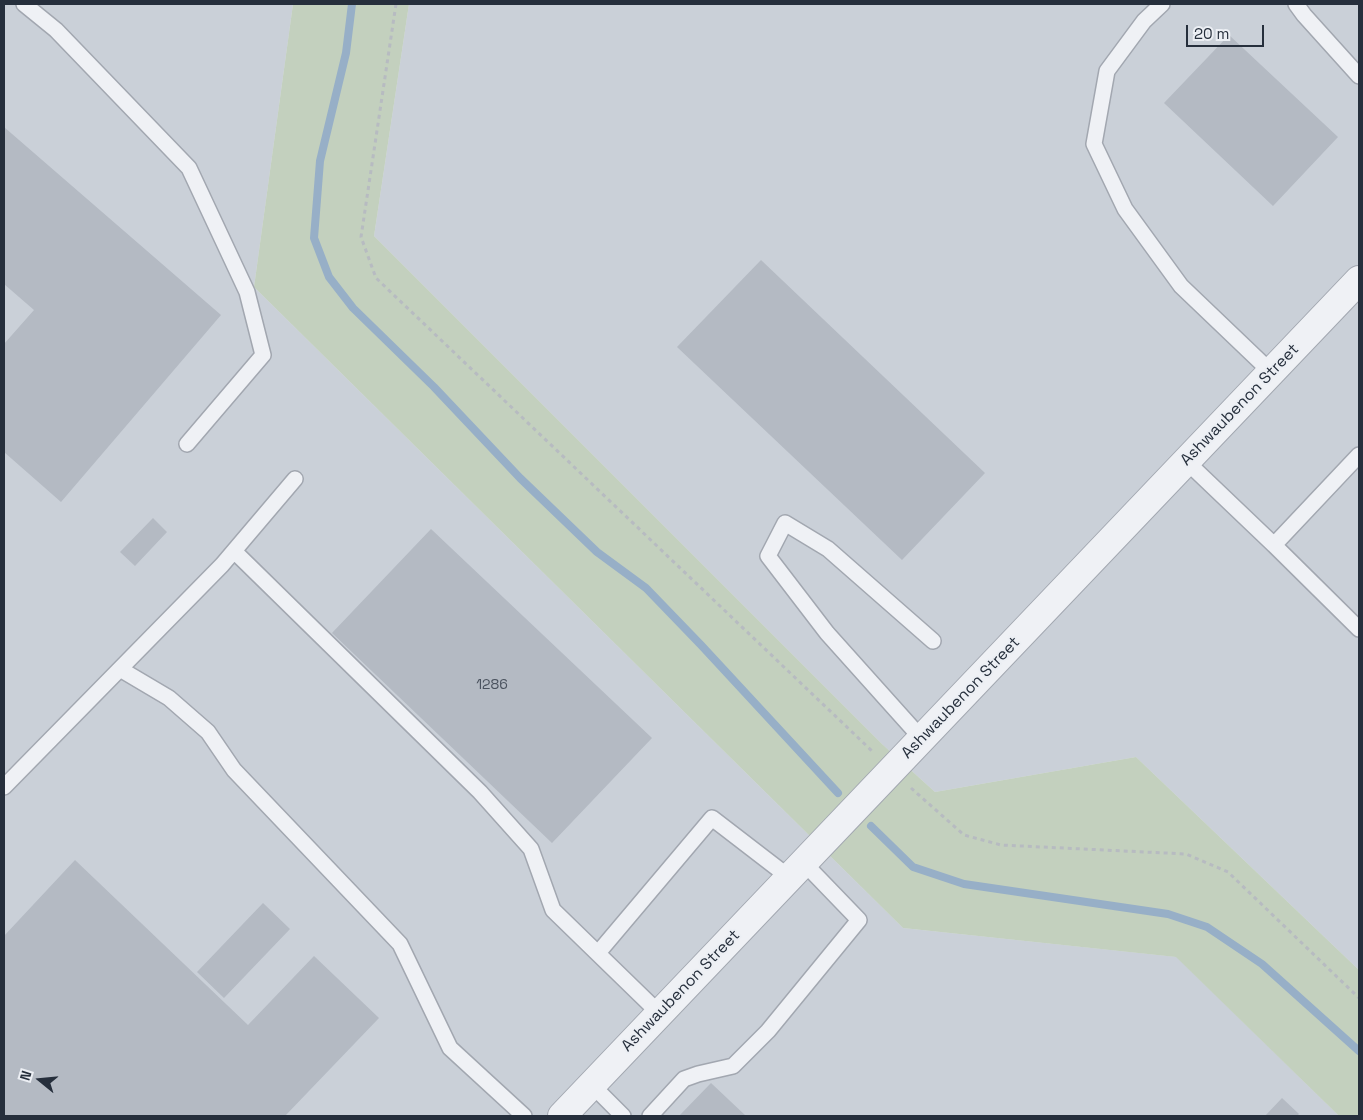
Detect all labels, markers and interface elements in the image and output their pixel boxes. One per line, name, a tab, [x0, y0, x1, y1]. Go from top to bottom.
scale bar	[1188, 15, 1266, 47]
text: 20 m	[1194, 24, 1229, 43]
street label: Ashwaubenon Street	[1177, 340, 1303, 470]
street label: Ashwaubenon Street	[898, 633, 1024, 763]
house number: 1286	[476, 677, 508, 693]
street label: Ashwaubenon Street	[618, 926, 744, 1056]
north arrow	[15, 1055, 65, 1105]
text: N	[16, 1069, 36, 1083]

